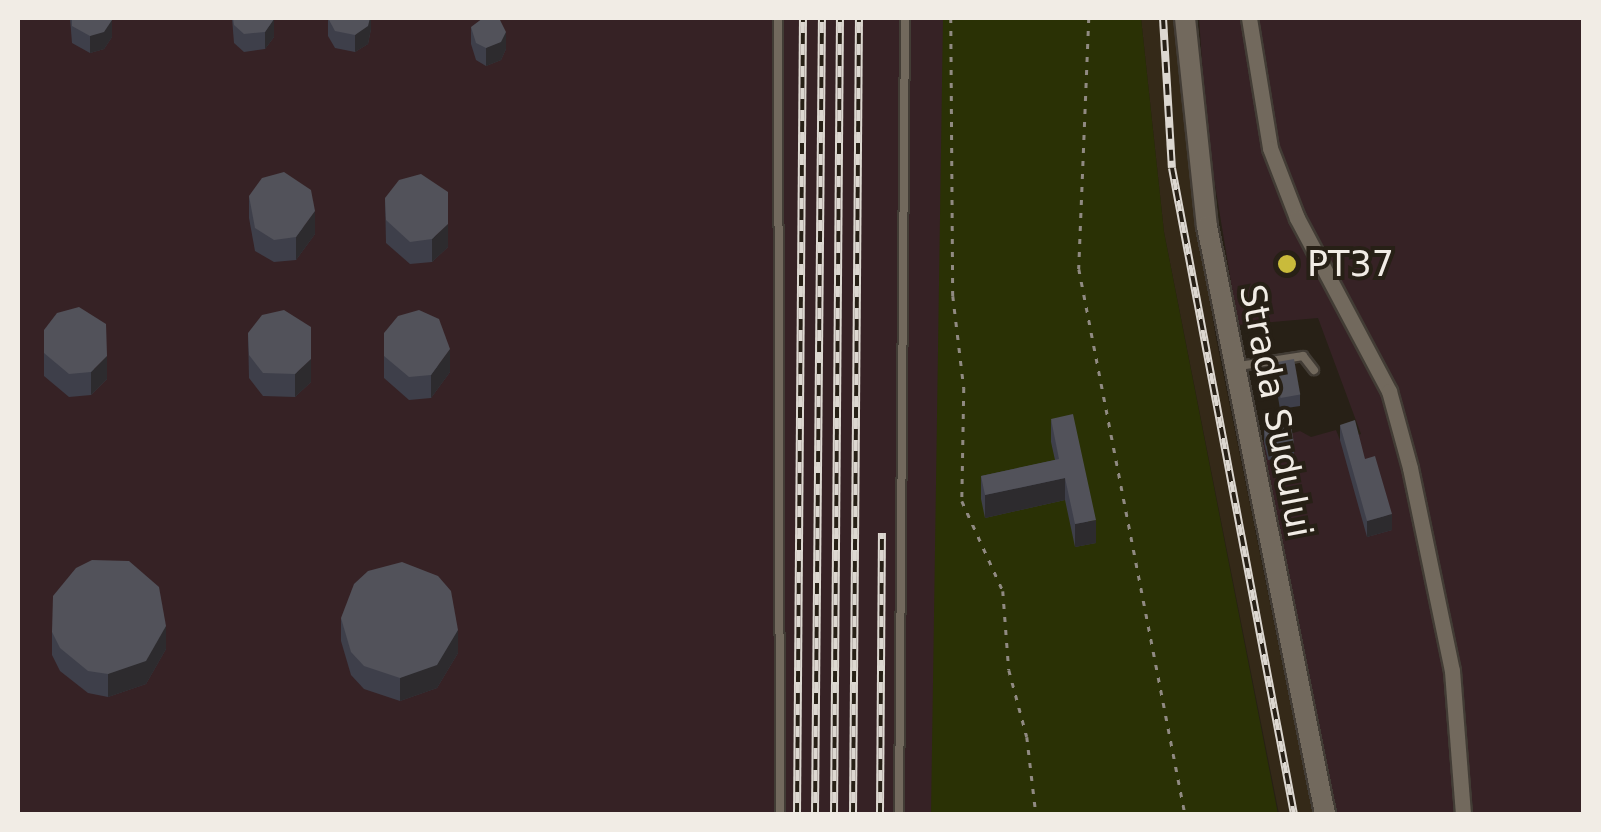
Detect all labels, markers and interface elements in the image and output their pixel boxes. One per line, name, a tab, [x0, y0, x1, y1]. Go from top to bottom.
place label: PT37	[1307, 243, 1394, 285]
marker: PT37	[1276, 253, 1298, 275]
street label: Strada Sudului	[1231, 281, 1321, 541]

